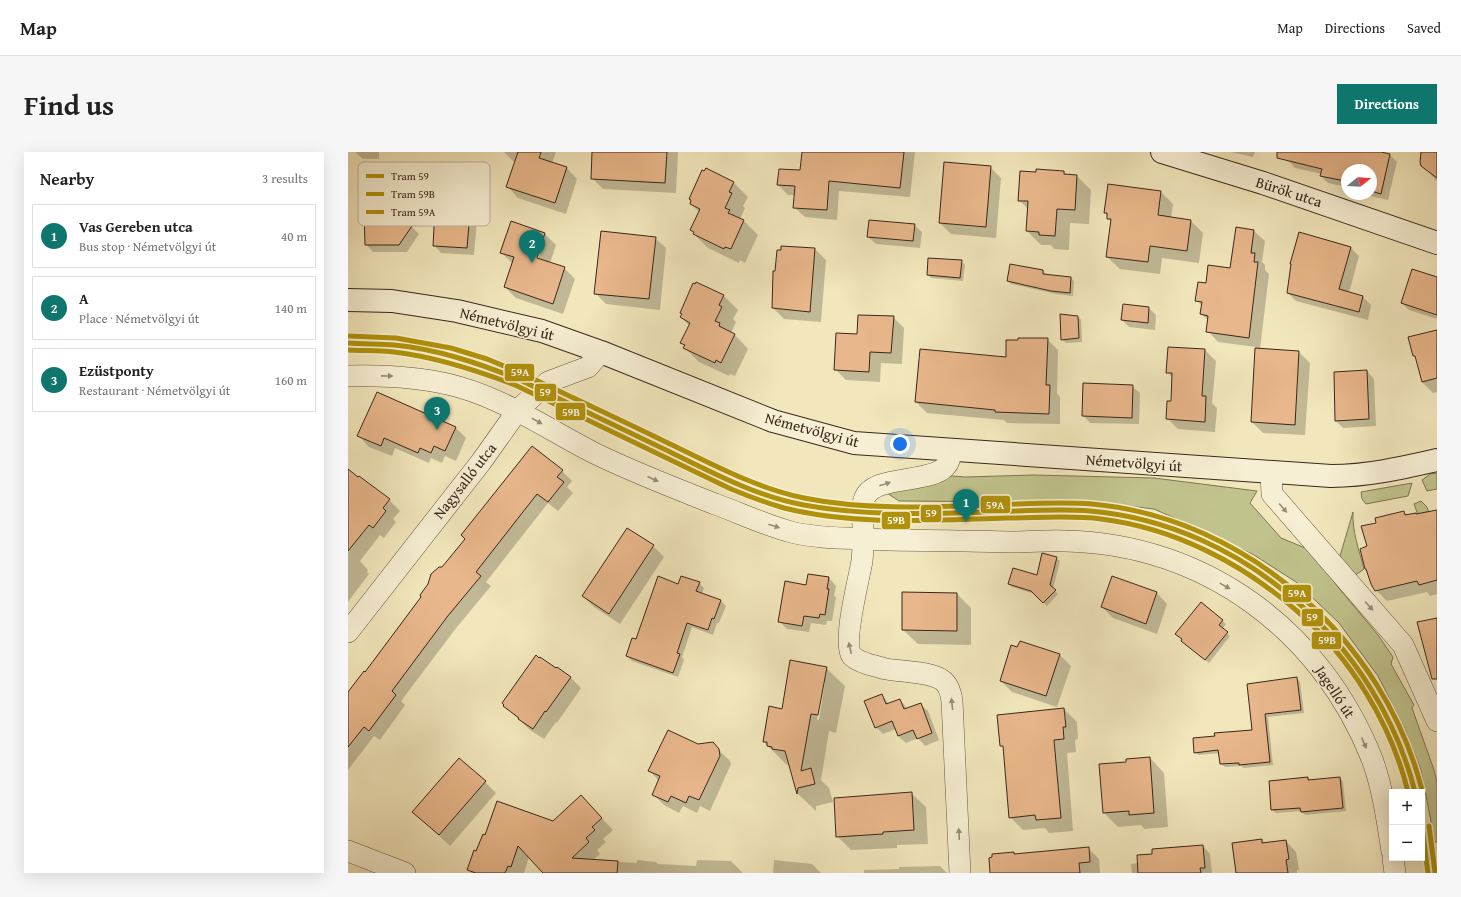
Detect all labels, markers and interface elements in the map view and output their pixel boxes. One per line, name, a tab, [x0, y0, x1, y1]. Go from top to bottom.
text: Map	[20, 14, 57, 42]
text: Map	[1277, 18, 1303, 38]
text: Directions	[1325, 18, 1385, 38]
text: Saved	[1407, 18, 1441, 38]
text: Find us	[24, 84, 114, 125]
button: Directions	[1337, 84, 1437, 124]
legend	[358, 162, 490, 226]
north arrow	[1341, 164, 1377, 200]
text: Nearby	[40, 166, 94, 191]
text: Tram 59	[391, 168, 429, 184]
text: 3 results	[262, 169, 308, 188]
street label: Bürök utca	[1253, 171, 1325, 212]
text: Tram 59B	[391, 186, 435, 202]
text: Tram 59A	[391, 204, 436, 220]
text: Vas Gereben utca	[79, 216, 193, 237]
text: 1	[51, 227, 57, 246]
text: 40 m	[281, 227, 307, 246]
pin: 2	[519, 230, 545, 263]
text: Bus stop · Németvölgyi út	[79, 237, 216, 256]
text: A	[79, 288, 89, 309]
text: 2	[51, 299, 57, 318]
text: 140 m	[275, 299, 307, 318]
street label: Németvölgyi út	[458, 302, 557, 346]
text: Place · Németvölgyi út	[79, 309, 199, 328]
text: Ezüstponty	[79, 360, 154, 381]
line badge: 59A	[504, 363, 535, 382]
text: 59A	[511, 364, 529, 380]
text: 3	[51, 371, 57, 390]
text: 160 m	[275, 371, 307, 390]
one-way arrow	[381, 373, 394, 379]
text: Restaurant · Németvölgyi út	[79, 381, 230, 400]
line badge: 59	[534, 383, 557, 402]
text: 59	[539, 384, 551, 400]
pin: 3	[424, 397, 450, 430]
line badge: 59B	[555, 402, 586, 421]
text: 59B	[562, 404, 580, 420]
street label: Németvölgyi út	[763, 407, 862, 452]
one-way arrow	[531, 418, 543, 424]
your location	[890, 434, 910, 454]
street label: Nagysalló utca	[428, 438, 501, 523]
street label: Németvölgyi út	[1085, 449, 1184, 476]
one-way arrow	[647, 476, 659, 482]
one-way arrow	[879, 481, 891, 487]
pin: 1	[953, 489, 979, 522]
line badge: 59A	[980, 495, 1011, 514]
text: 59A	[986, 497, 1004, 513]
one-way arrow	[1279, 502, 1288, 513]
line badge: 59	[920, 504, 942, 523]
text: 59	[925, 505, 937, 521]
line badge: 59B	[881, 511, 911, 530]
text: 59B	[887, 512, 905, 528]
one-way arrow	[769, 523, 781, 529]
one-way arrow	[1219, 582, 1231, 589]
line badge: 59A	[1282, 584, 1312, 603]
text: 59A	[1288, 585, 1306, 601]
one-way arrow	[1364, 601, 1373, 610]
line badge: 59	[1301, 608, 1324, 627]
text: 59	[1306, 609, 1318, 625]
line badge: 59B	[1311, 631, 1342, 650]
text: 59B	[1318, 632, 1336, 648]
one-way arrow	[846, 641, 852, 654]
street label: Jagelló út	[1309, 660, 1361, 723]
one-way arrow	[949, 698, 955, 710]
one-way arrow	[1361, 737, 1367, 748]
map controls	[1389, 789, 1425, 861]
button: +	[1389, 789, 1425, 825]
button: −	[1389, 825, 1425, 861]
one-way arrow	[955, 828, 962, 840]

